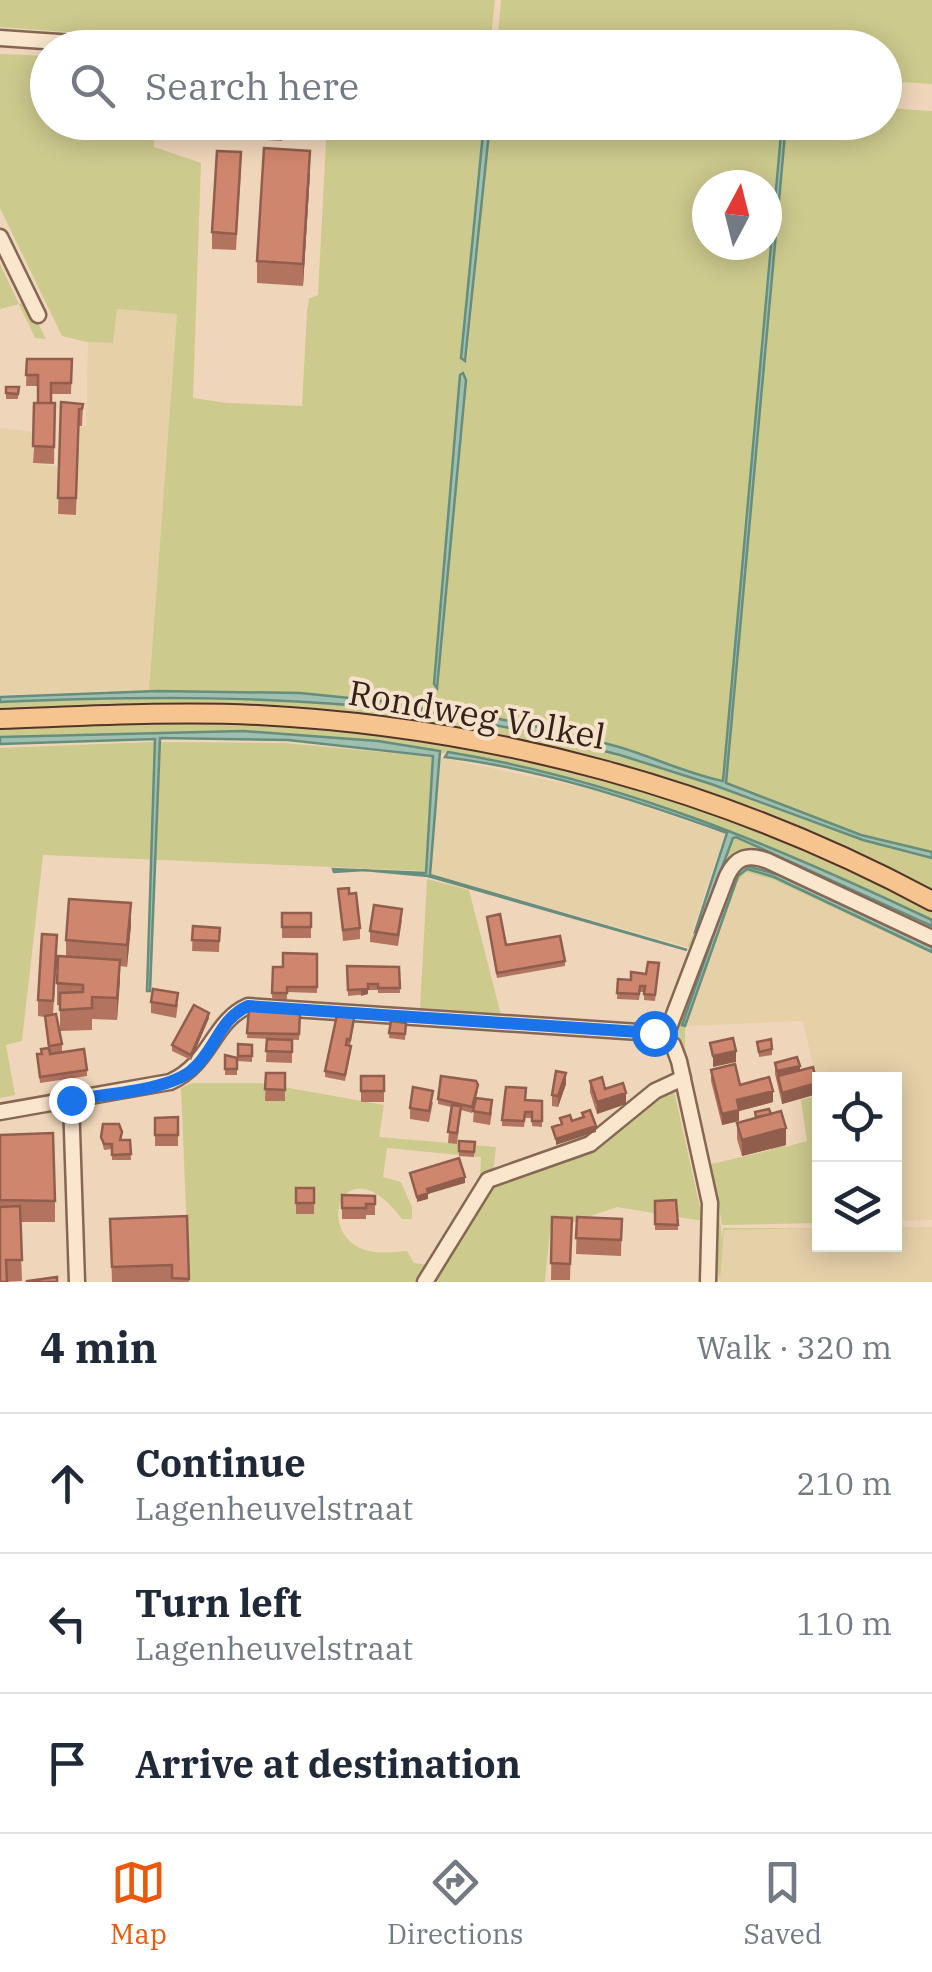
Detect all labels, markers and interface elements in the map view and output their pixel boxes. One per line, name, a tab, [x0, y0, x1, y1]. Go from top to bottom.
search box	[30, 30, 902, 140]
icon: search	[65, 58, 120, 113]
text: Search here	[145, 61, 359, 110]
north arrow	[692, 170, 782, 260]
street label: Rondweg Volkel	[345, 669, 609, 759]
route start	[632, 1011, 678, 1057]
map controls	[812, 1072, 902, 1252]
button: locate	[812, 1072, 902, 1162]
route end	[49, 1078, 95, 1124]
button: layers	[812, 1162, 902, 1252]
text: 4 min	[40, 1320, 158, 1375]
text: Walk · 320 m	[696, 1326, 892, 1368]
text: Continue	[135, 1438, 306, 1487]
icon: ahead	[40, 1456, 95, 1511]
text: 210 m	[796, 1462, 892, 1504]
text: Lagenheuvelstraat	[135, 1487, 413, 1529]
text: Turn left	[135, 1578, 302, 1627]
icon: left	[40, 1596, 95, 1651]
text: 110 m	[796, 1602, 892, 1644]
text: Lagenheuvelstraat	[135, 1627, 413, 1669]
icon: arrive	[40, 1736, 95, 1791]
text: Arrive at destination	[135, 1739, 521, 1788]
tab: Map	[110, 1855, 167, 1952]
tab: Directions	[387, 1855, 524, 1952]
tab: Saved	[744, 1855, 822, 1952]

